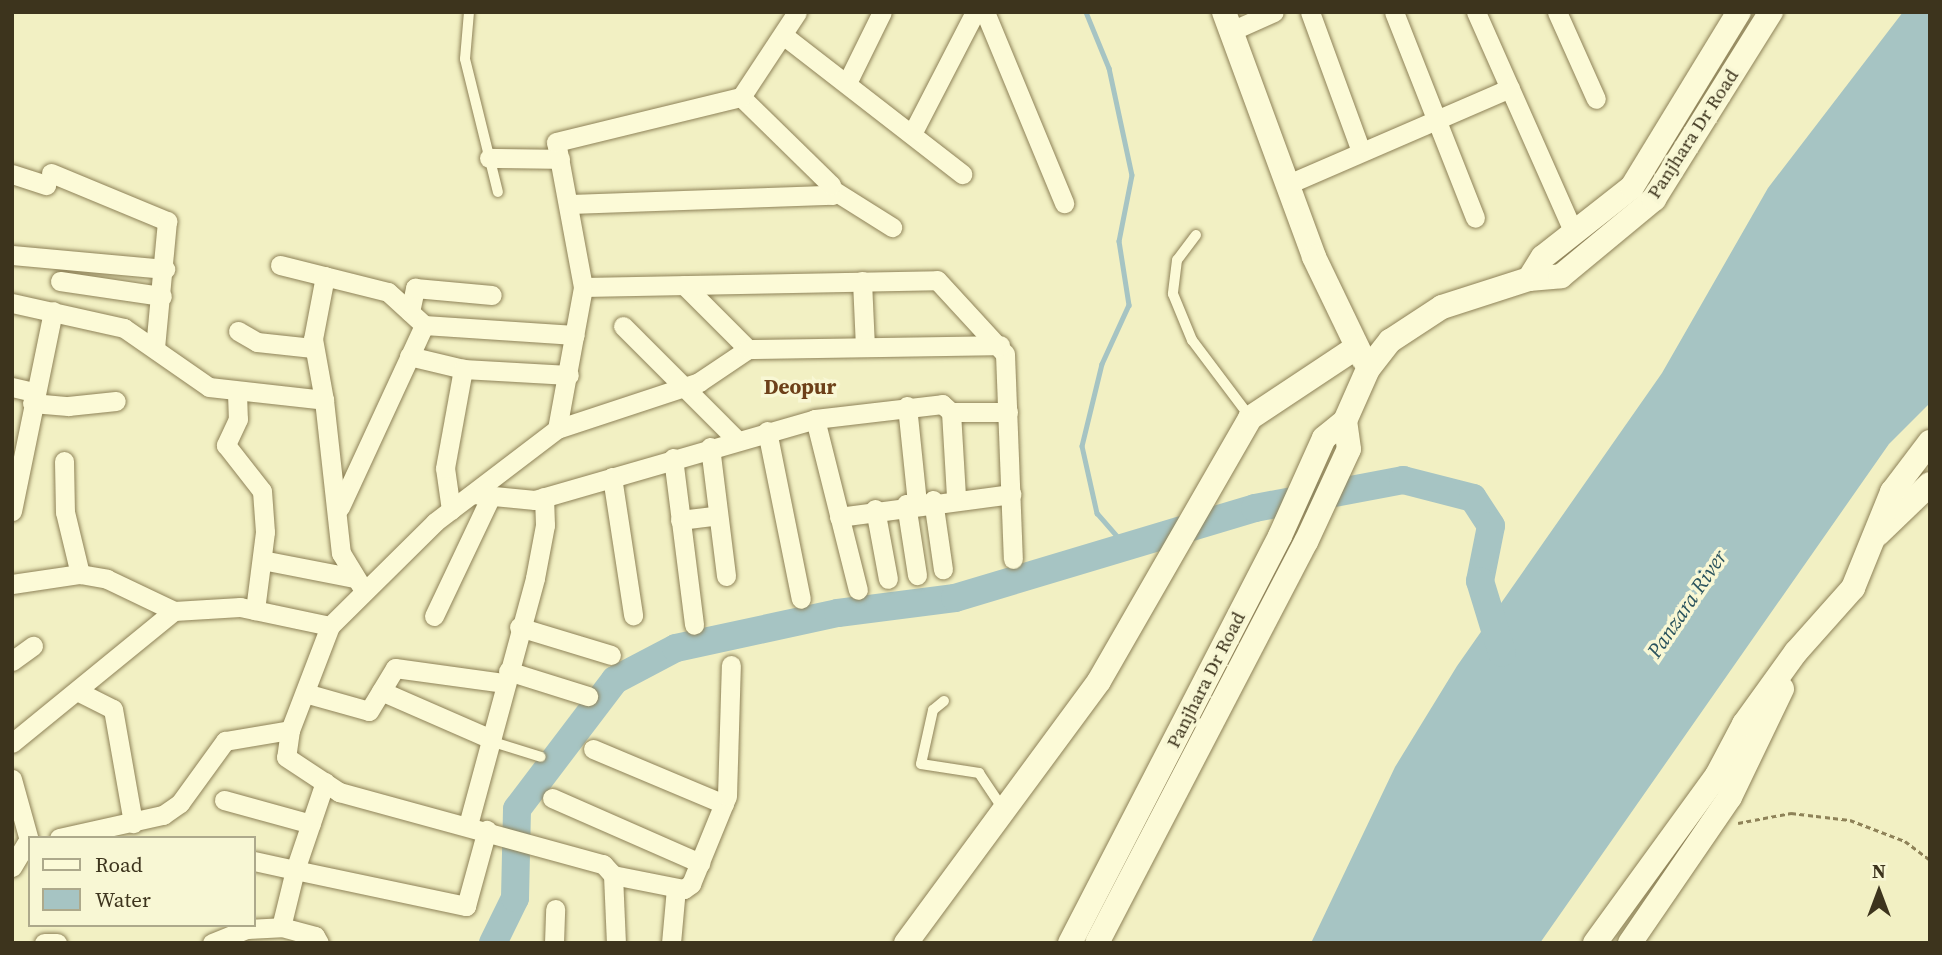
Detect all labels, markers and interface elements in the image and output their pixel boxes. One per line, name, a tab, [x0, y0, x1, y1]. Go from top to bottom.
street label: Panjhara Dr Road	[1643, 65, 1743, 203]
district label: Deopur	[764, 374, 836, 400]
water label: Panzara River	[1642, 545, 1732, 663]
street label: Panjhara Dr Road	[1162, 608, 1250, 752]
legend	[28, 836, 256, 927]
text: Road	[95, 850, 143, 879]
north arrow	[1844, 857, 1914, 927]
text: N	[1872, 858, 1886, 884]
text: Water	[95, 885, 151, 914]

